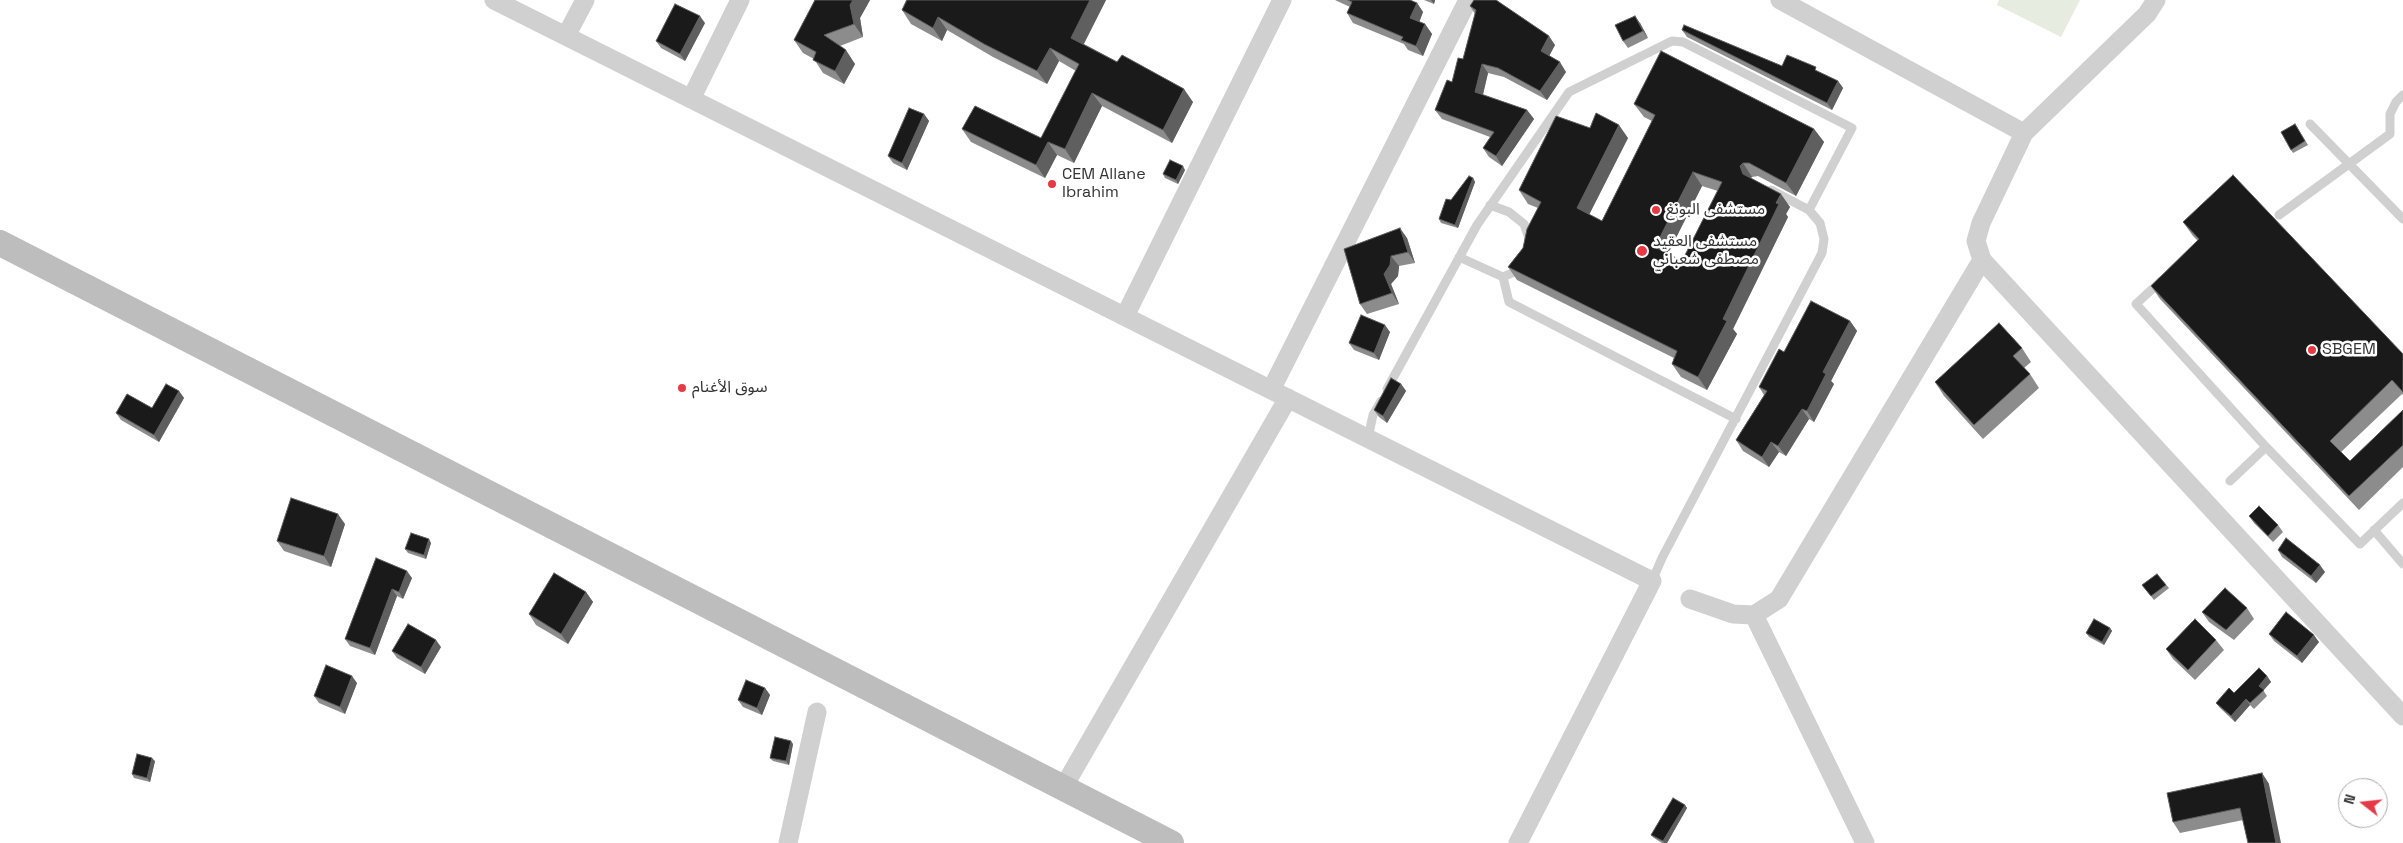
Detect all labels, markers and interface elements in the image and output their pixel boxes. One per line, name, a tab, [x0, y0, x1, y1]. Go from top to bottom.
place label: CEM Allane Ibrahim	[1062, 165, 1146, 203]
marker: CEM Allane Ibrahim	[1046, 178, 1058, 190]
place label: مستشفى البونغ	[1666, 200, 1765, 220]
marker: مستشفى البونغ	[1650, 204, 1662, 216]
place label: مستشفى العقيد مصطفى شعباني	[1653, 232, 1759, 270]
marker: مستشفى العقيد مصطفى شعباني	[1635, 244, 1649, 258]
place label: SBGEM	[2322, 340, 2376, 360]
marker: SBGEM	[2306, 344, 2318, 356]
place label: سوق الأغنام	[692, 378, 768, 398]
marker: سوق الأغنام	[676, 382, 688, 394]
north arrow	[2338, 778, 2388, 828]
text: N	[2340, 792, 2359, 806]

